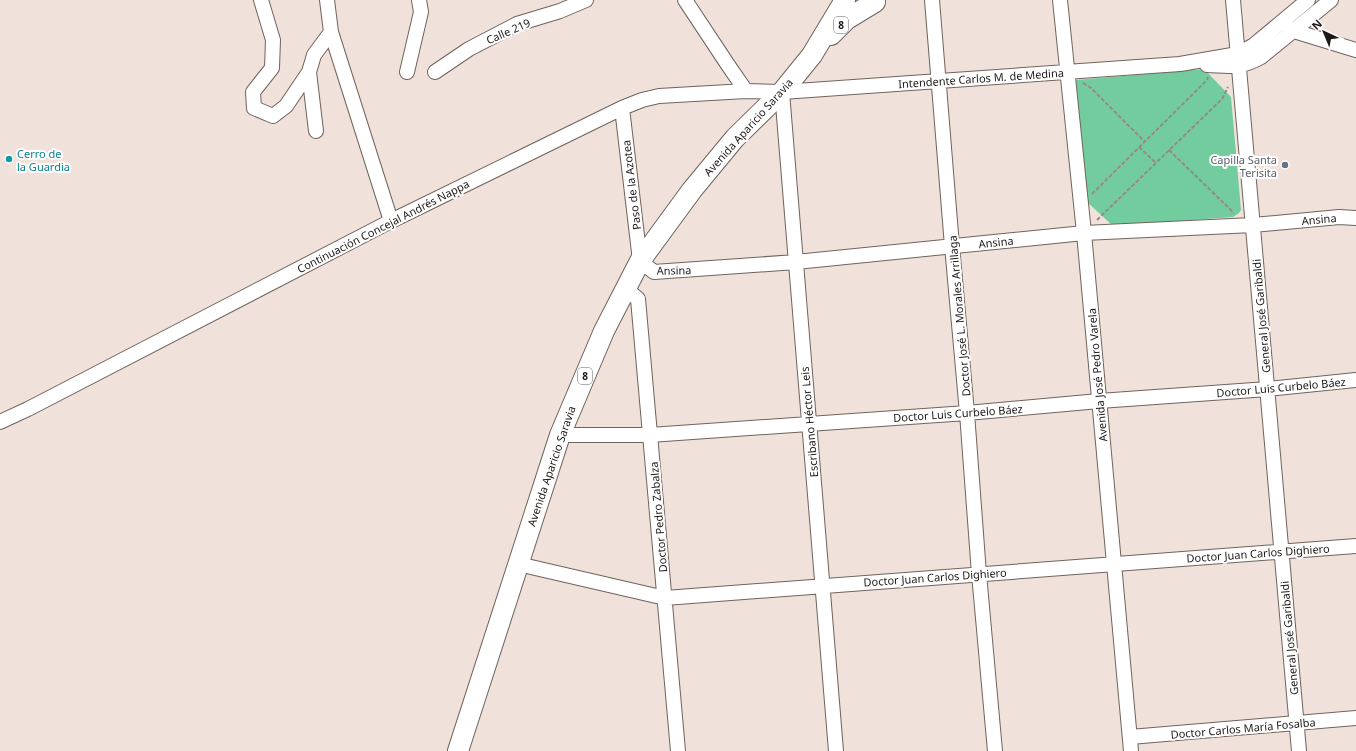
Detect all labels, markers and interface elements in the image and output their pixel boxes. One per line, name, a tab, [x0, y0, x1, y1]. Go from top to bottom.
north arrow	[1304, 12, 1344, 52]
street label: Calle 219	[484, 15, 532, 47]
text: N	[1308, 16, 1325, 33]
road number: 8	[834, 17, 848, 33]
street label: Intendente Carlos M. de Medina	[898, 65, 1064, 91]
street label: Avenida Aparicio Saravia	[700, 75, 796, 179]
street label: Paso de la Azotea	[618, 139, 644, 231]
place label: Cerro de la Guardia	[17, 146, 70, 174]
place label: Capilla Santa Terisita	[1210, 152, 1277, 180]
marker: Cerro de la Guardia	[4, 154, 14, 164]
marker: Capilla Santa Terisita	[1280, 160, 1290, 170]
street label: Continuación Concejal Andrés Nappa	[294, 176, 472, 276]
street label: Ansina	[1301, 210, 1337, 228]
street label: Ansina	[978, 233, 1014, 251]
street label: Doctor José L. Morales Arrillaga	[944, 235, 974, 397]
street label: General José Garibaldi	[1249, 258, 1273, 374]
street label: Ansina	[656, 262, 692, 278]
street label: Avenida José Pedro Varela	[1084, 308, 1110, 442]
street label: Escribano Héctor Leis	[797, 366, 821, 478]
road number: 8	[578, 368, 592, 384]
street label: Doctor Luis Curbelo Báez	[1216, 374, 1346, 400]
street label: Doctor Luis Curbelo Báez	[893, 401, 1023, 425]
street label: Avenida Aparicio Saravia	[523, 404, 579, 528]
street label: Doctor Pedro Zabalza	[646, 461, 670, 573]
street label: Doctor Juan Carlos Dighiero	[1186, 540, 1330, 565]
street label: Doctor Juan Carlos Dighiero	[863, 564, 1007, 589]
street label: General José Garibaldi	[1277, 580, 1301, 696]
street label: Doctor Carlos María Fosalba	[1170, 714, 1316, 742]

